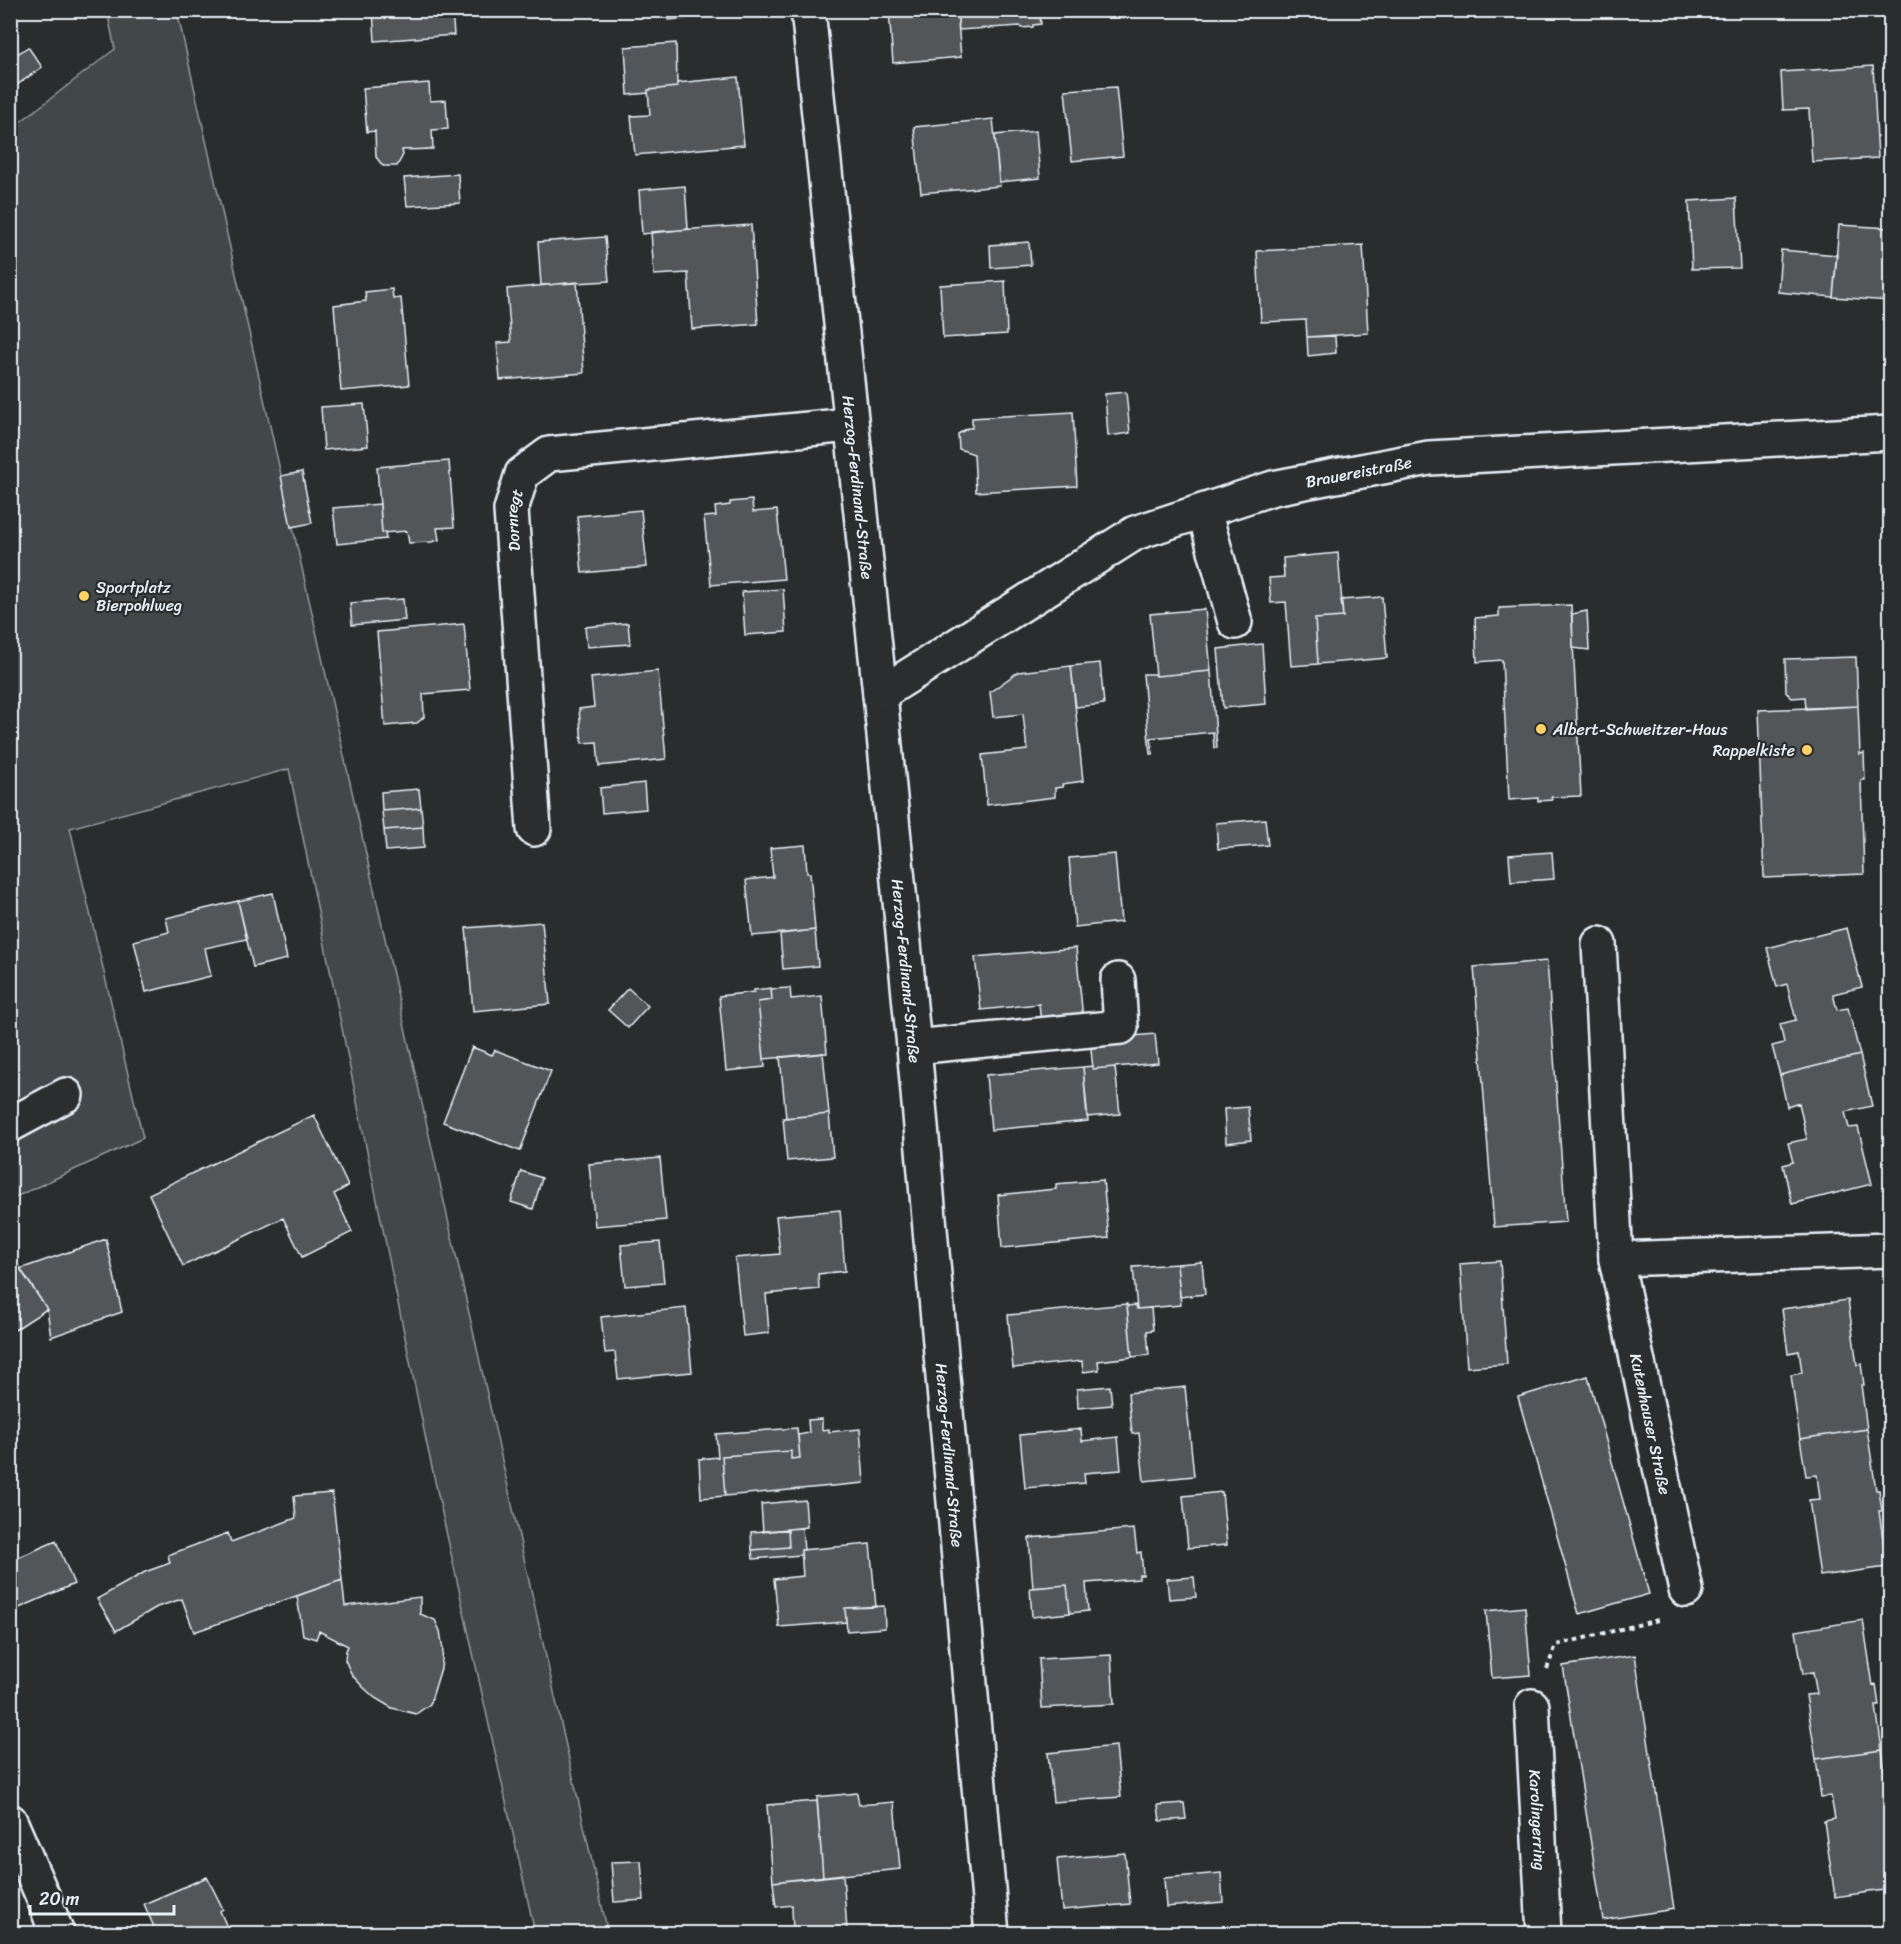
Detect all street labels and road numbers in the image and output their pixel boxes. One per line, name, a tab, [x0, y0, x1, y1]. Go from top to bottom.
street label: Herzog-Ferdinand-Straße	[834, 394, 882, 581]
street label: Brauereistraße	[1303, 447, 1414, 496]
street label: Dornregt	[497, 485, 531, 552]
street label: Herzog-Ferdinand-Straße	[883, 878, 930, 1064]
street label: Kutenhauser Straße	[1622, 1350, 1680, 1497]
street label: Herzog-Ferdinand-Straße	[927, 1362, 972, 1548]
street label: Karolingerring	[1521, 1769, 1555, 1871]

